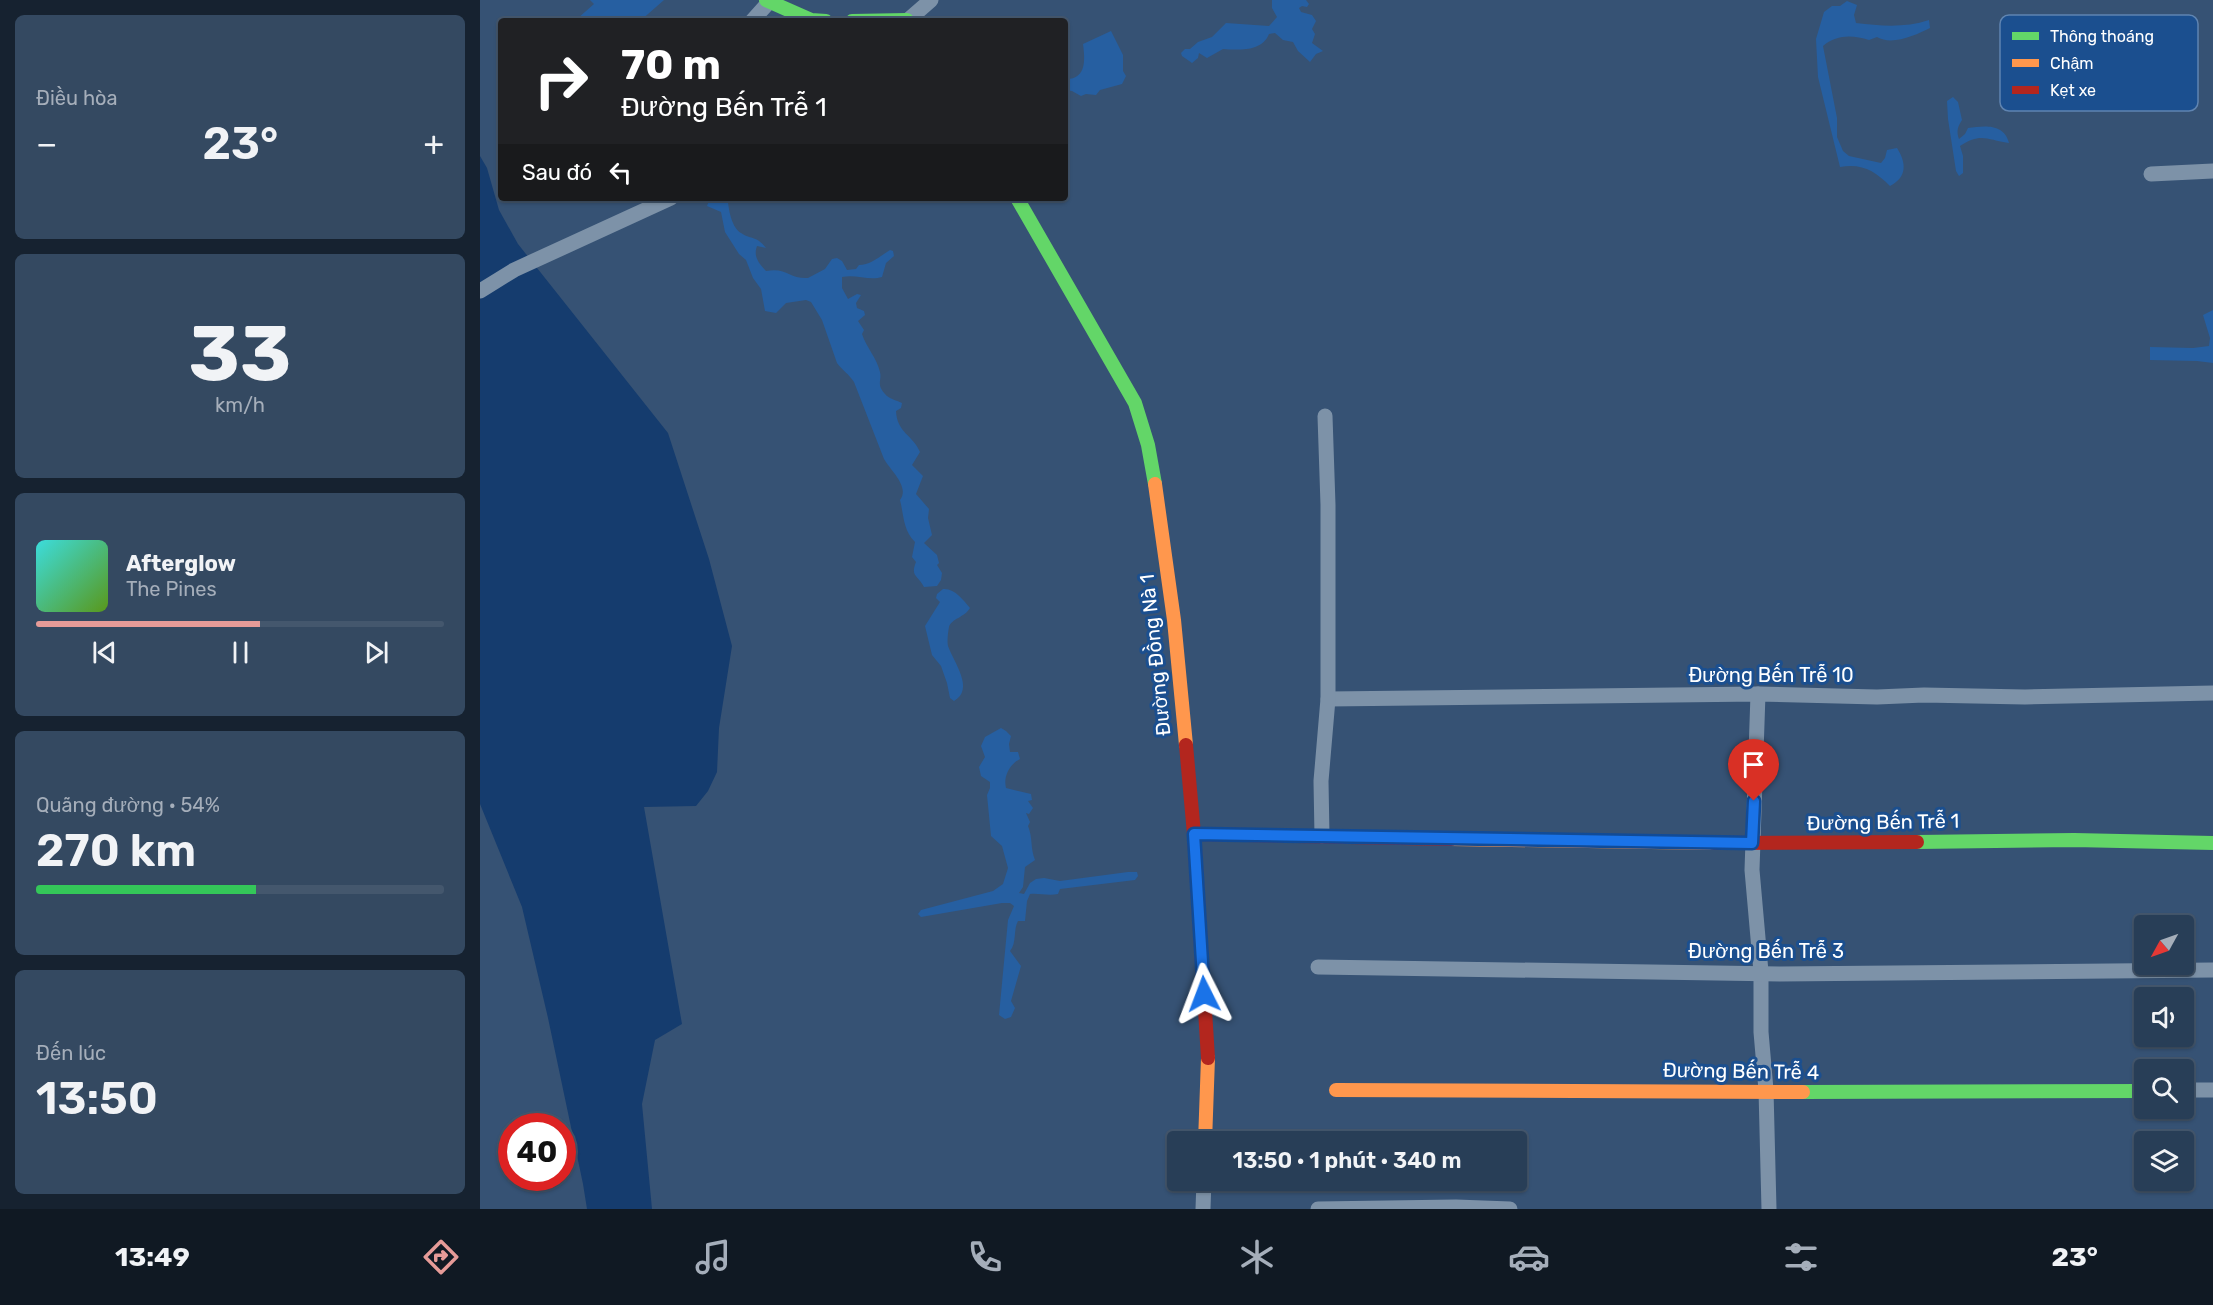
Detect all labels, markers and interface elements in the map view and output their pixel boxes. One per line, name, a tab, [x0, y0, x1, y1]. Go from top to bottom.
legend	[2000, 15, 2198, 111]
text: Thông thoáng	[2050, 27, 2154, 46]
text: 70 m	[621, 40, 721, 90]
icon: right	[522, 42, 600, 120]
text: Chậm	[2050, 54, 2094, 73]
text: Kẹt xe	[2050, 81, 2096, 100]
text: Điều hòa	[36, 86, 118, 110]
text: Đường Bến Trễ 1	[621, 91, 827, 123]
text: 23°	[203, 117, 278, 170]
text: −	[36, 124, 57, 163]
text: +	[423, 124, 444, 163]
icon: left	[604, 156, 637, 189]
text: Sau đó	[522, 159, 592, 186]
text: 33	[189, 307, 291, 400]
text: km/h	[215, 393, 265, 417]
text: Afterglow	[126, 550, 236, 577]
street label: Đường Đồng Nà 1	[1134, 573, 1175, 737]
text: The Pines	[126, 577, 217, 601]
icon: previous	[88, 636, 121, 669]
icon: pause	[224, 636, 257, 669]
icon: next	[360, 636, 393, 669]
street label: Đường Bến Trễ 10	[1688, 663, 1854, 687]
pin	[1728, 739, 1779, 801]
icon: arrive	[1737, 748, 1770, 781]
text: Quãng đường · 54%	[36, 793, 220, 817]
street label: Đường Bến Trễ 1	[1807, 808, 1959, 835]
text: 270 km	[36, 824, 196, 877]
north arrow	[2134, 915, 2194, 975]
map controls	[2134, 915, 2194, 1191]
street label: Đường Bến Trễ 3	[1688, 939, 1844, 963]
position arrow	[1172, 962, 1236, 1026]
button: sound	[2134, 987, 2194, 1047]
text: Đến lúc	[36, 1041, 106, 1065]
street label: Đường Bến Trễ 4	[1663, 1057, 1819, 1084]
button: search	[2134, 1059, 2194, 1119]
text: 13:50	[36, 1072, 158, 1125]
speed limit sign: 40	[498, 1113, 576, 1191]
button: layers	[2134, 1131, 2194, 1191]
text: 13:50 · 1 phút · 340 m	[1233, 1147, 1461, 1174]
icon: directions	[420, 1236, 462, 1278]
icon: music	[692, 1236, 734, 1278]
icon: phone	[964, 1236, 1006, 1278]
icon: climate	[1236, 1236, 1278, 1278]
icon: car	[1508, 1236, 1550, 1278]
icon: filters	[1780, 1236, 1822, 1278]
text: 13:49	[115, 1241, 190, 1273]
text: 23°	[2052, 1241, 2098, 1273]

